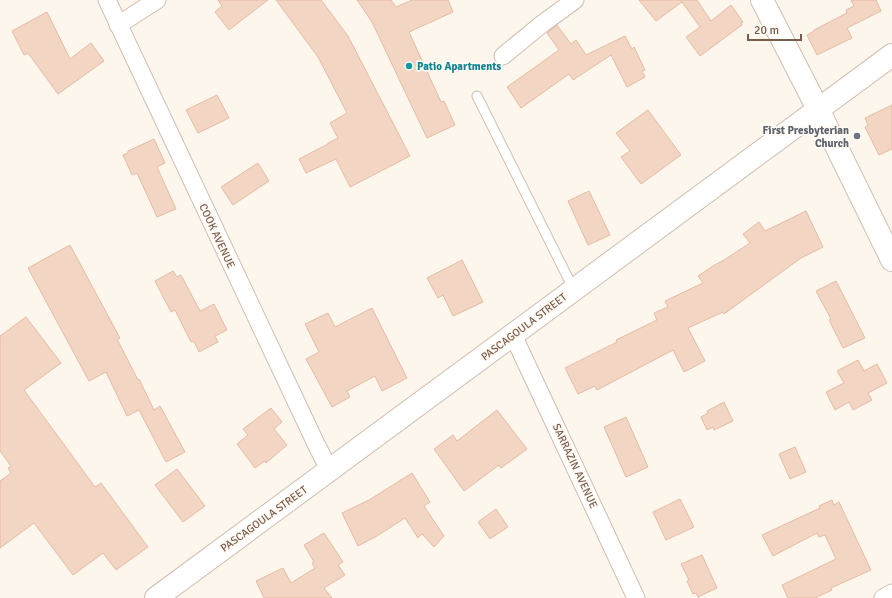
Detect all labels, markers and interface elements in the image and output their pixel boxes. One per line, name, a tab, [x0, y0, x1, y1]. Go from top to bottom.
scale bar	[748, 16, 801, 42]
text: 20 m	[754, 23, 779, 38]
place label: Patio Apartments	[417, 60, 501, 73]
marker: Patio Apartments	[404, 61, 414, 71]
place label: First Presbyterian Church	[762, 124, 849, 150]
marker: First Presbyterian Church	[852, 131, 862, 141]
street label: COOK AVENUE	[196, 202, 238, 270]
street label: PASCAGOULA STREET	[479, 290, 570, 363]
street label: SARRAZIN AVENUE	[550, 422, 600, 510]
street label: PASCAGOULA STREET	[218, 483, 310, 555]

